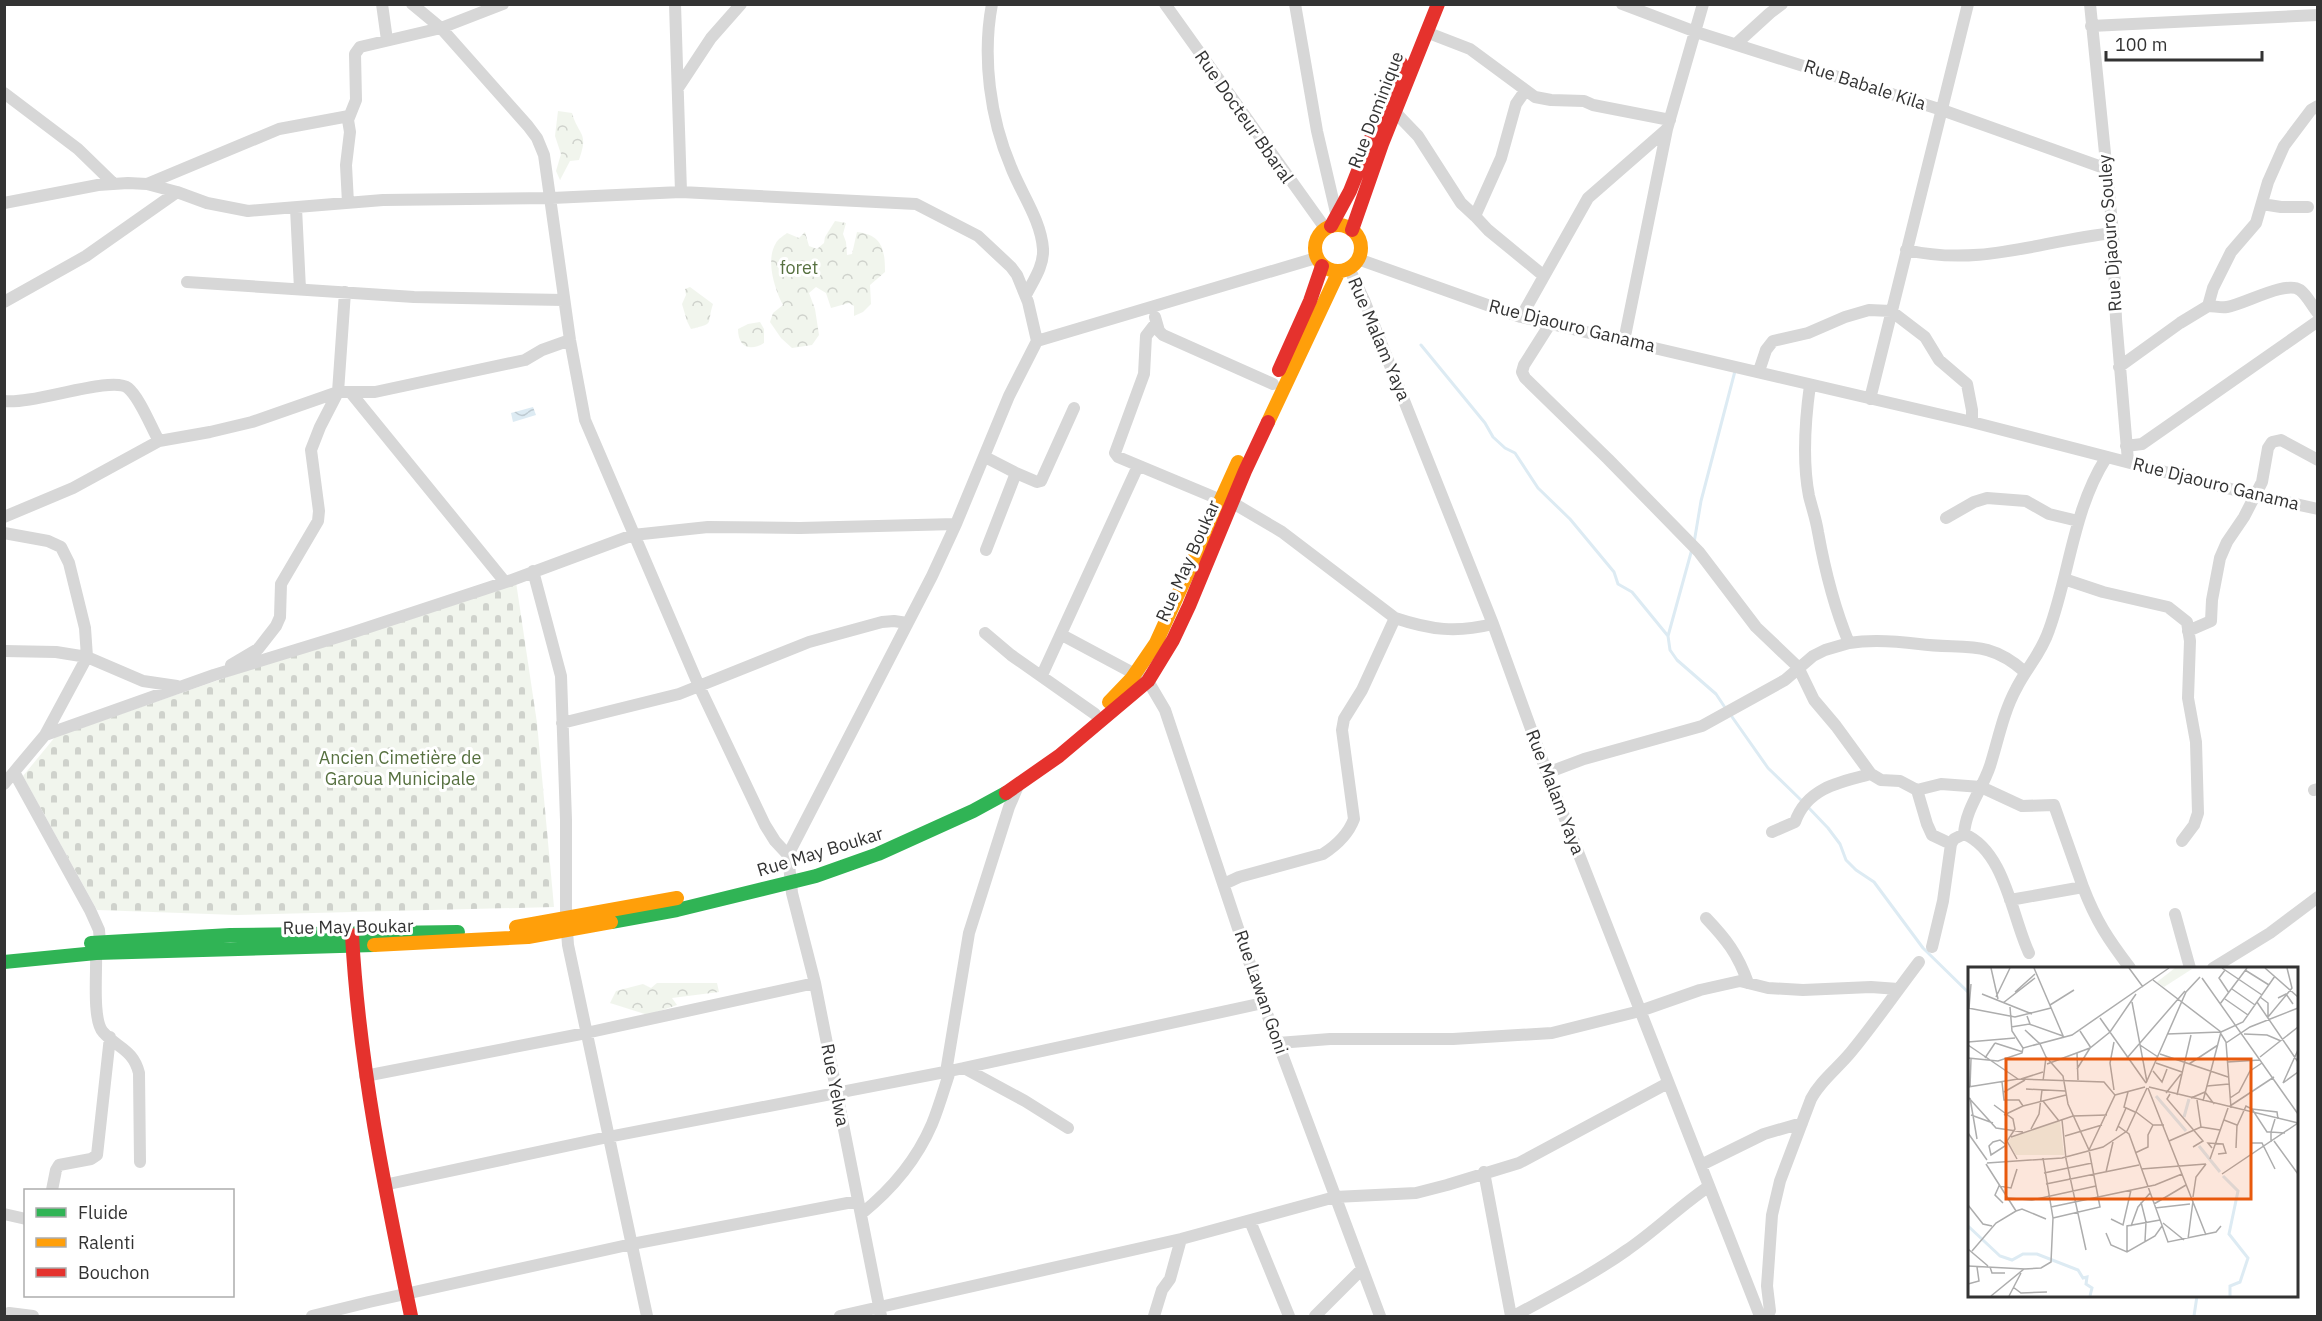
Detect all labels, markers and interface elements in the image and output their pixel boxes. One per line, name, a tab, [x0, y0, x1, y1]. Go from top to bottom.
scale bar	[2106, 24, 2262, 62]
text: 100 m	[2115, 33, 2167, 56]
street label: Rue Docteur Bbaral	[1190, 46, 1299, 188]
street label: Rue Dominique	[1343, 48, 1408, 172]
street label: Rue Babale Kila	[1801, 54, 1929, 115]
street label: Rue Djaouro Souley	[2093, 154, 2126, 312]
park label: foret	[780, 256, 818, 279]
street label: Rue Malam Yaya	[1343, 273, 1416, 405]
street label: Rue Djaouro Ganama	[1487, 294, 1658, 357]
street label: Rue Djaouro Ganama	[2131, 452, 2302, 515]
street label: Rue May Boukar	[1150, 496, 1225, 625]
street label: Rue Malam Yaya	[1521, 726, 1590, 858]
park label: Ancien Cimetière de Garoua Municipale	[319, 746, 481, 790]
street label: Rue May Boukar	[754, 821, 886, 882]
street label: Rue May Boukar	[282, 914, 414, 939]
street label: Rue Lawan Goni	[1230, 927, 1293, 1057]
inset map	[1968, 967, 2298, 1297]
street label: Rue Yelwa	[816, 1042, 855, 1129]
legend	[24, 1189, 234, 1297]
text: Fluide	[78, 1201, 128, 1224]
text: Ralenti	[78, 1231, 135, 1254]
text: Bouchon	[78, 1261, 150, 1284]

